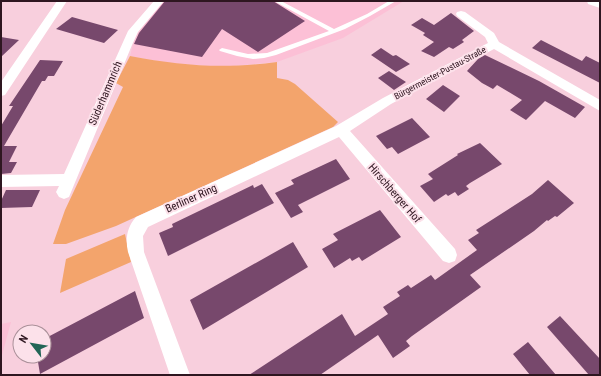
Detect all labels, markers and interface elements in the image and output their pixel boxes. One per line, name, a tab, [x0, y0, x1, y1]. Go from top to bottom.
street label: Bürgermeister-Pustau-Straße	[392, 45, 488, 101]
street label: Süderhammrich	[86, 59, 125, 127]
street label: Hirschberger Hof	[365, 161, 424, 226]
street label: Berliner Ring	[163, 181, 219, 216]
north arrow	[12, 324, 52, 364]
text: N	[17, 333, 31, 345]

